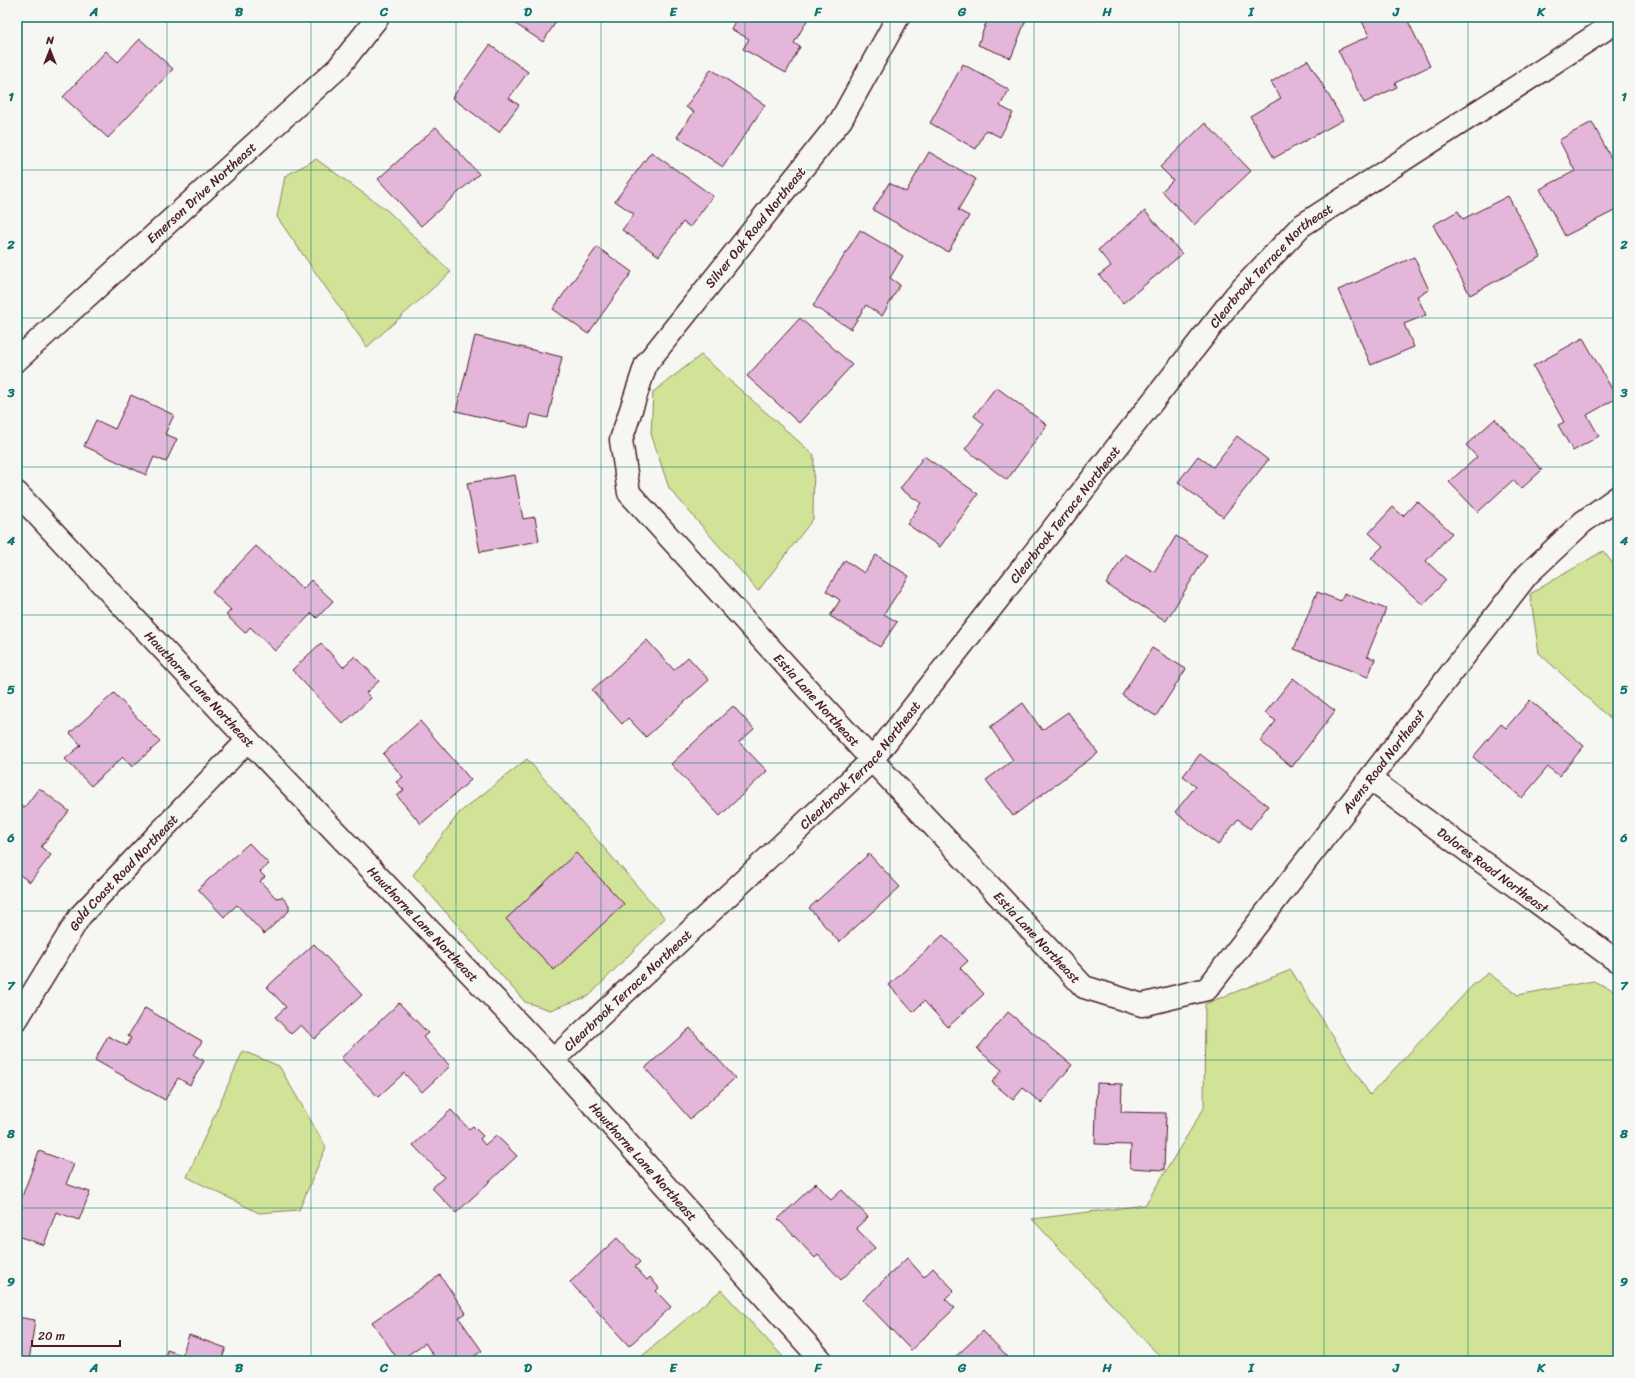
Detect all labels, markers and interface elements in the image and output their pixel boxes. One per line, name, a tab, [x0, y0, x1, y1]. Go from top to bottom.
text: A	[89, 0, 98, 23]
text: B	[235, 0, 244, 23]
text: C	[379, 0, 389, 23]
text: D	[524, 0, 532, 23]
text: E	[669, 0, 678, 23]
text: F	[813, 0, 822, 23]
text: G	[957, 0, 967, 23]
text: H	[1101, 0, 1112, 23]
text: I	[1247, 0, 1255, 23]
text: J	[1392, 0, 1400, 23]
text: K	[1536, 0, 1546, 23]
north arrow	[30, 30, 70, 70]
text: N	[45, 31, 54, 50]
text: 1	[8, 85, 14, 108]
text: 1	[1621, 85, 1627, 108]
street label: Emerson Drive Northeast	[141, 136, 262, 249]
street label: Silver Oak Road Northeast	[699, 161, 812, 293]
street label: Clearbrook Terrace Northeast	[1203, 197, 1338, 333]
text: 2	[6, 233, 15, 256]
text: 2	[1619, 233, 1628, 256]
text: 3	[6, 381, 15, 404]
text: 3	[1619, 381, 1628, 404]
street label: Clearbrook Terrace Northeast	[1003, 440, 1126, 589]
text: 4	[6, 529, 16, 552]
text: 4	[1619, 529, 1629, 552]
street label: Hawthorne Lane Northeast	[139, 625, 261, 753]
street label: Estia Lane Northeast	[768, 648, 866, 752]
text: 5	[7, 678, 15, 701]
text: 5	[1620, 678, 1628, 701]
street label: Clearbrook Terrace Northeast	[794, 695, 927, 835]
street label: Avens Road Northeast	[1335, 704, 1432, 819]
street label: Gold Coast Road Northeast	[63, 809, 184, 935]
street label: Dolores Road Northeast	[1432, 821, 1554, 920]
text: 6	[6, 826, 15, 849]
text: 6	[1619, 826, 1628, 849]
street label: Hawthorne Lane Northeast	[361, 860, 484, 988]
street label: Estia Lane Northeast	[988, 886, 1087, 989]
street label: Clearbrook Terrace Northeast	[558, 924, 698, 1057]
text: 7	[7, 974, 16, 997]
text: 7	[1620, 974, 1629, 997]
street label: Hawthorne Lane Northeast	[583, 1097, 703, 1227]
text: 8	[6, 1122, 15, 1145]
text: 8	[1619, 1122, 1628, 1145]
text: 9	[7, 1270, 15, 1293]
text: 9	[1620, 1270, 1628, 1293]
scale bar	[32, 1322, 120, 1348]
text: 20 m	[38, 1325, 65, 1347]
text: A	[89, 1356, 98, 1378]
text: B	[235, 1356, 244, 1378]
text: C	[379, 1356, 389, 1378]
text: D	[524, 1356, 532, 1378]
text: E	[669, 1356, 678, 1378]
text: F	[813, 1356, 822, 1378]
text: G	[957, 1356, 967, 1378]
text: H	[1101, 1356, 1112, 1378]
text: I	[1247, 1356, 1255, 1378]
text: J	[1392, 1356, 1400, 1378]
text: K	[1536, 1356, 1546, 1378]

